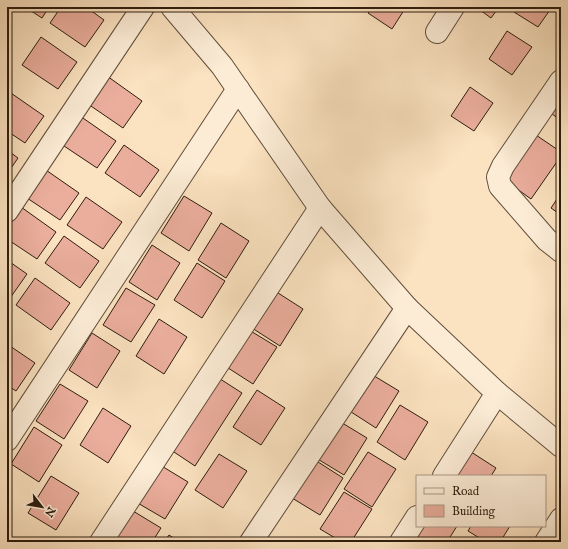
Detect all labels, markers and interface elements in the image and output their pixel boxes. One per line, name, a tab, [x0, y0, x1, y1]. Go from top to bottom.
legend	[416, 475, 546, 527]
text: Road	[452, 484, 480, 499]
north arrow	[22, 487, 62, 527]
text: N	[41, 503, 59, 520]
text: Building	[452, 504, 496, 519]

